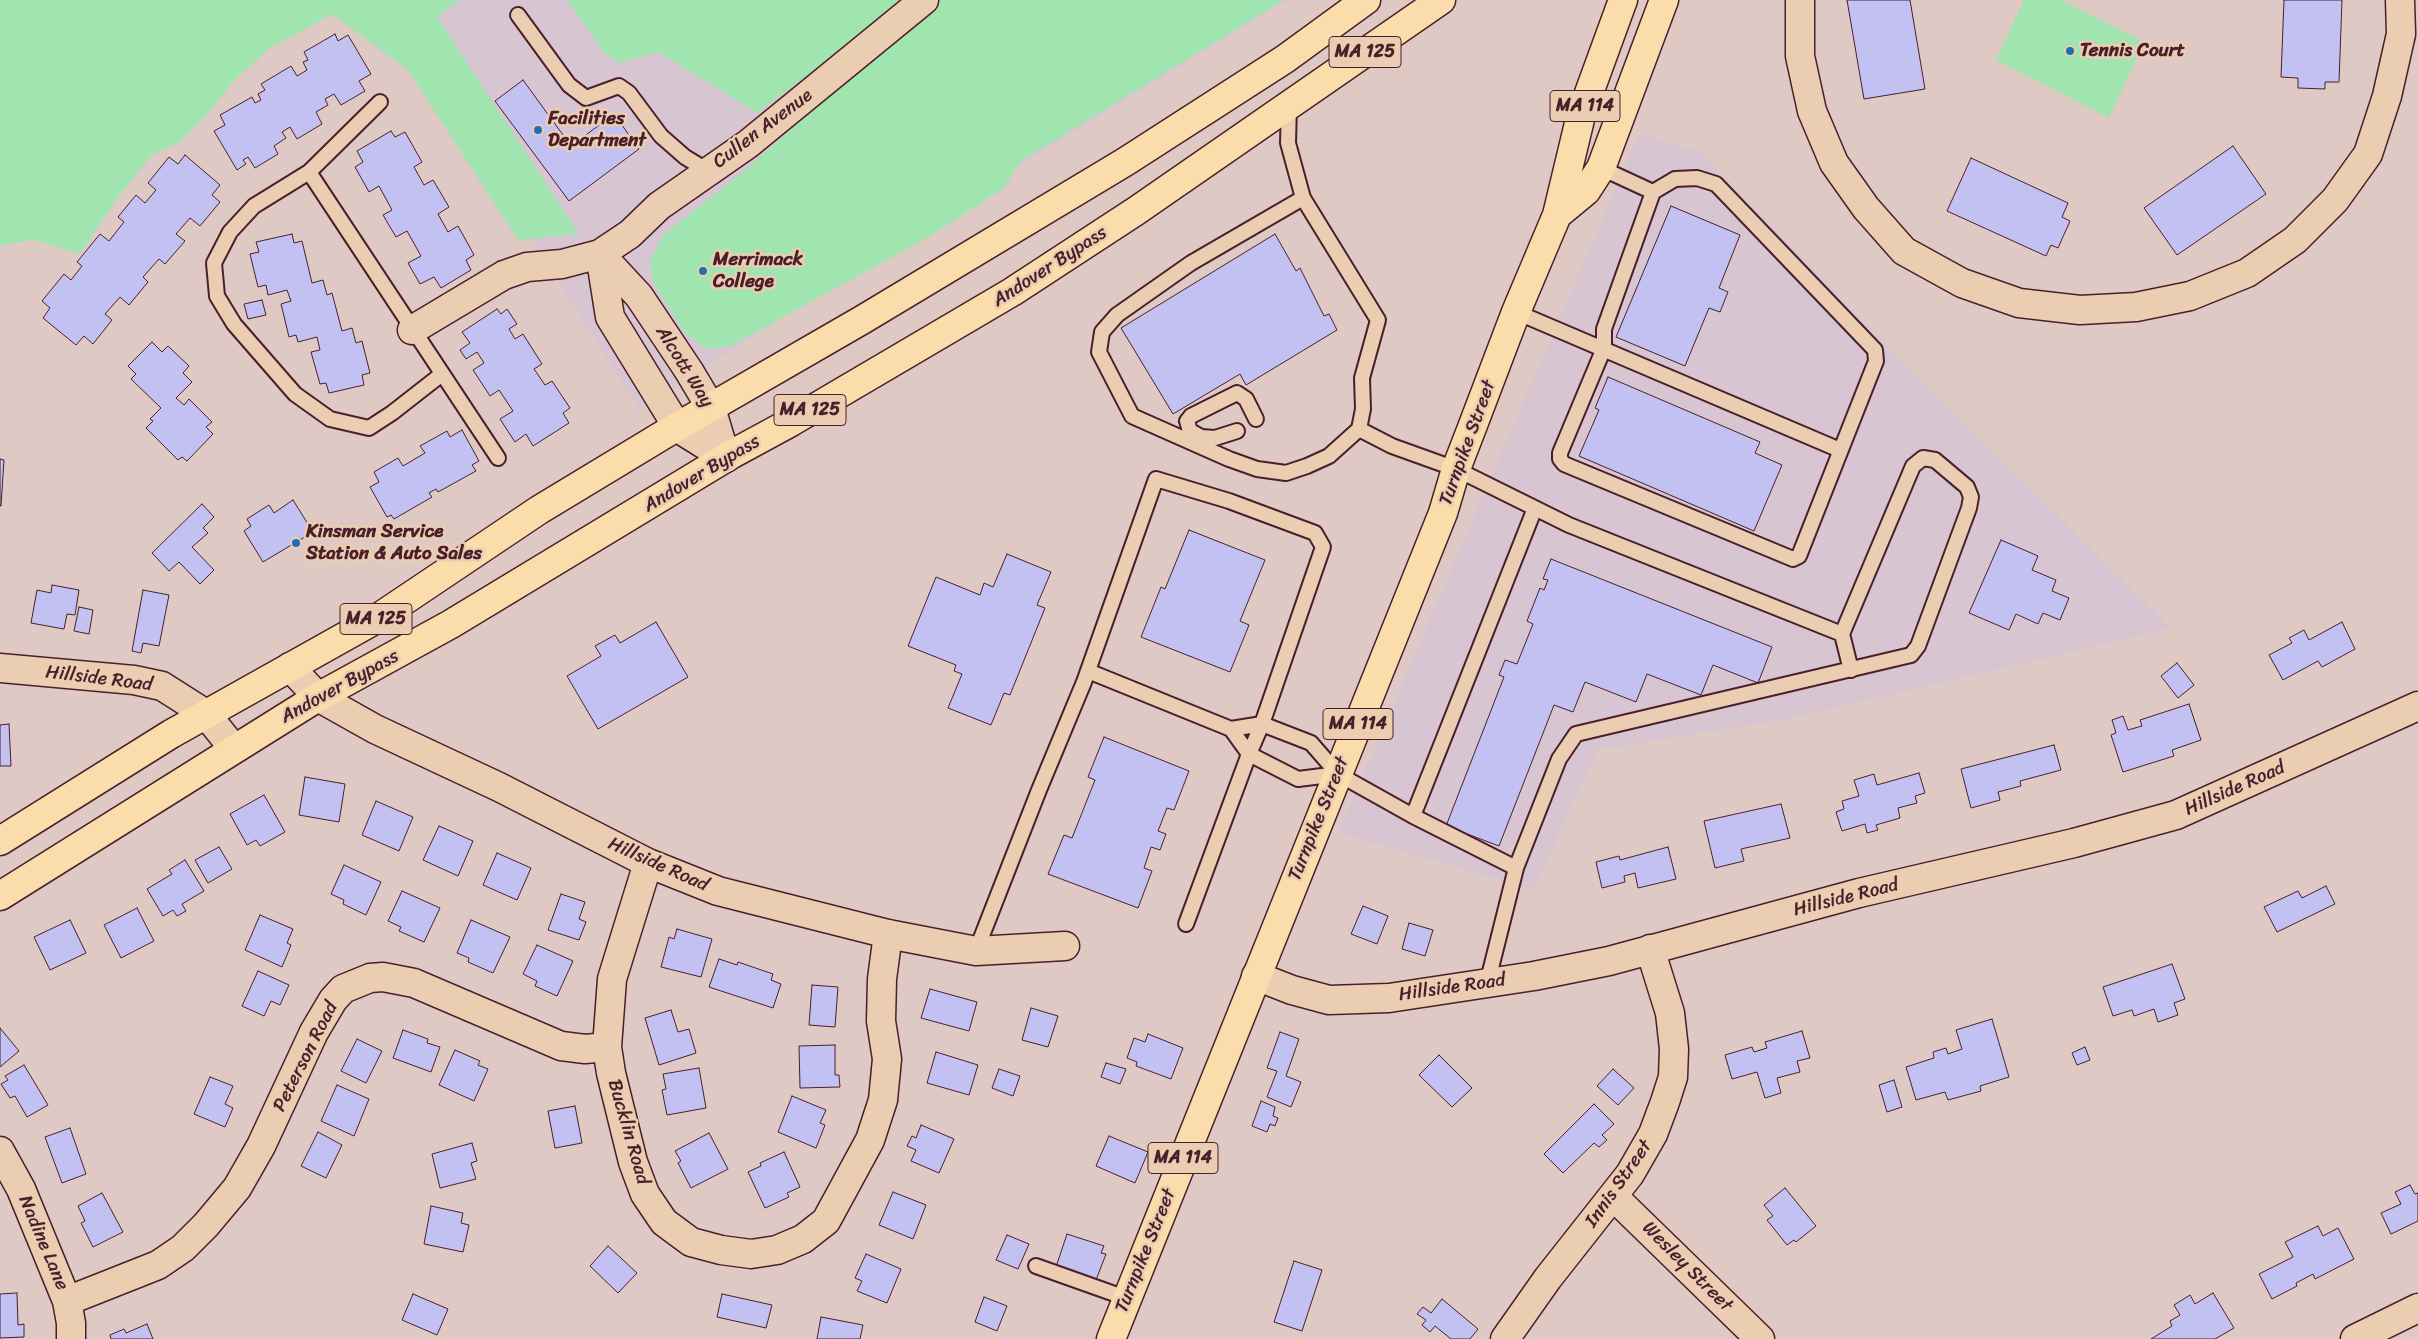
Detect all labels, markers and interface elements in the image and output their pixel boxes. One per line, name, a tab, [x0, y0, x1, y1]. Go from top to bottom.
road number: MA 125	[1329, 36, 1401, 68]
place label: Tennis Court	[2080, 40, 2185, 62]
marker: Tennis Court	[2064, 45, 2076, 57]
street label: Cullen Avenue	[709, 84, 817, 174]
road number: MA 114	[1550, 90, 1620, 122]
place label: Facilities Department	[548, 108, 646, 152]
marker: Facilities Department	[532, 124, 544, 136]
street label: Andover Bypass	[989, 222, 1111, 312]
place label: Merrimack College	[713, 249, 803, 293]
marker: Merrimack College	[697, 265, 709, 277]
street label: Alcott Way	[650, 322, 718, 412]
street label: Turnpike Street	[1435, 377, 1501, 509]
road number: MA 125	[774, 394, 846, 426]
street label: Andover Bypass	[640, 430, 764, 518]
place label: Kinsman Service Station & Auto Sales	[306, 521, 482, 565]
marker: Kinsman Service Station & Auto Sales	[290, 537, 302, 549]
road number: MA 125	[340, 604, 412, 634]
street label: Andover Bypass	[277, 645, 403, 729]
street label: Hillside Road	[44, 661, 154, 697]
road number: MA 114	[1323, 709, 1393, 740]
street label: Turnpike Street	[1284, 754, 1354, 884]
street label: Hillside Road	[2181, 757, 2289, 821]
street label: Hillside Road	[604, 833, 712, 897]
street label: Hillside Road	[1791, 874, 1901, 922]
street label: Hillside Road	[1397, 969, 1507, 1007]
street label: Peterson Road	[269, 998, 343, 1116]
street label: Bucklin Road	[602, 1077, 654, 1187]
street label: Innis Street	[1581, 1136, 1657, 1232]
road number: MA 114	[1148, 1142, 1218, 1174]
street label: Turnpike Street	[1111, 1186, 1181, 1316]
street label: Nadine Lane	[13, 1192, 73, 1294]
street label: Wesley Street	[1637, 1217, 1737, 1317]

